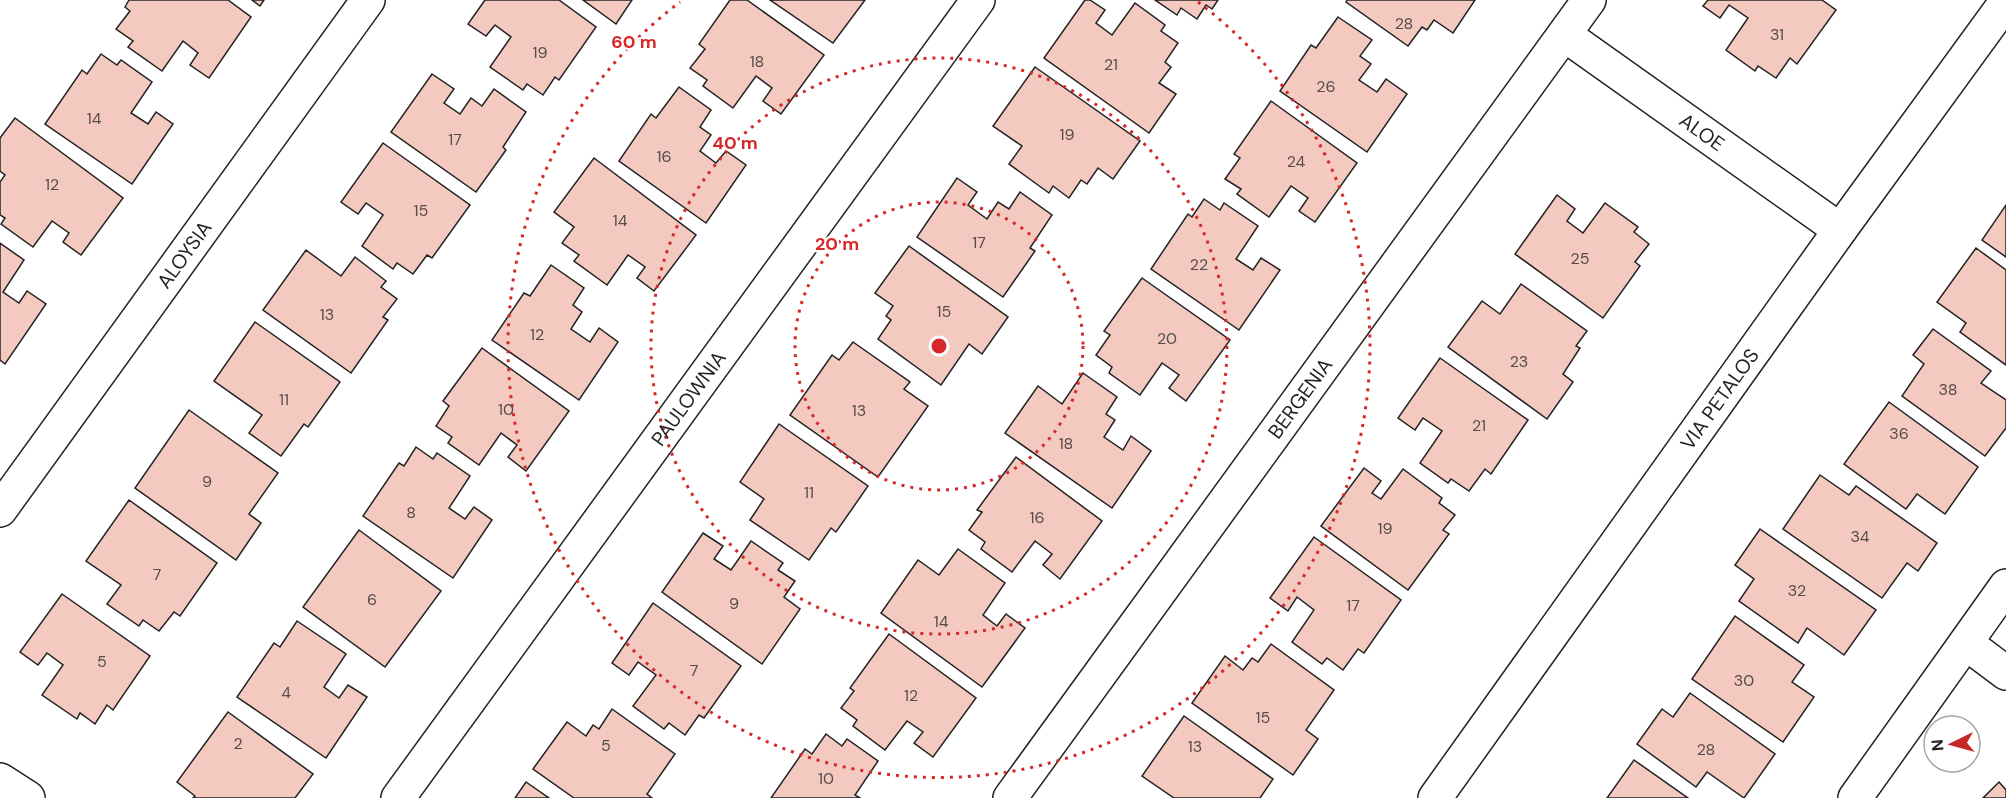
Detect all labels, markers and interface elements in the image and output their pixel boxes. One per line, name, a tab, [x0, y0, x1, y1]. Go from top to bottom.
house number: 28	[1395, 13, 1413, 34]
house number: 31	[1770, 24, 1784, 45]
text: 60 m	[611, 30, 657, 54]
house number: 19	[532, 42, 548, 63]
house number: 18	[750, 51, 764, 72]
house number: 21	[1104, 54, 1118, 75]
house number: 26	[1316, 76, 1336, 97]
street label: ALOE	[1674, 107, 1730, 157]
house number: 14	[87, 108, 102, 129]
house number: 19	[1059, 124, 1075, 145]
house number: 17	[448, 129, 462, 150]
text: 40 m	[712, 131, 758, 155]
house number: 16	[656, 146, 672, 167]
house number: 24	[1287, 151, 1306, 172]
house number: 12	[45, 174, 59, 195]
house number: 15	[414, 200, 428, 221]
house number: 14	[613, 210, 628, 231]
street label: ALOYSIA	[151, 216, 218, 294]
text: 20 m	[815, 232, 859, 256]
house number: 17	[972, 232, 986, 253]
house number: 25	[1571, 248, 1589, 269]
house number: 22	[1190, 254, 1208, 275]
house number: 15	[937, 301, 951, 322]
house number: 13	[320, 304, 334, 325]
house number: 12	[530, 324, 544, 345]
house number: 20	[1157, 328, 1177, 349]
centre of rings	[929, 336, 949, 356]
street label: VIA PETALOS	[1674, 343, 1765, 455]
street label: PAULOWNIA	[645, 346, 732, 451]
house number: 23	[1510, 351, 1528, 372]
street label: BERGENIA	[1262, 353, 1338, 444]
house number: 38	[1938, 379, 1958, 400]
house number: 11	[279, 389, 289, 410]
house number: 10	[498, 399, 514, 420]
house number: 13	[852, 400, 866, 421]
house number: 21	[1472, 415, 1486, 436]
house number: 36	[1889, 423, 1909, 444]
house number: 18	[1059, 433, 1073, 454]
house number: 9	[202, 471, 212, 492]
house number: 11	[804, 482, 814, 503]
house number: 8	[406, 502, 416, 523]
house number: 16	[1029, 507, 1045, 528]
house number: 19	[1377, 518, 1393, 539]
house number: 34	[1850, 526, 1870, 547]
house number: 7	[153, 564, 161, 585]
house number: 32	[1788, 580, 1806, 601]
house number: 6	[367, 589, 377, 610]
house number: 9	[729, 593, 739, 614]
house number: 17	[1346, 595, 1360, 616]
house number: 14	[934, 611, 949, 632]
house number: 5	[97, 651, 107, 672]
house number: 7	[690, 660, 698, 681]
house number: 30	[1734, 670, 1754, 691]
house number: 4	[281, 682, 291, 703]
house number: 12	[904, 685, 918, 706]
house number: 15	[1256, 707, 1270, 728]
north arrow	[1922, 714, 1982, 774]
house number: 2	[233, 733, 243, 754]
house number: 5	[601, 735, 611, 756]
house number: 13	[1188, 736, 1202, 757]
house number: 28	[1697, 739, 1715, 760]
text: N	[1927, 739, 1949, 752]
house number: 10	[818, 768, 834, 789]

